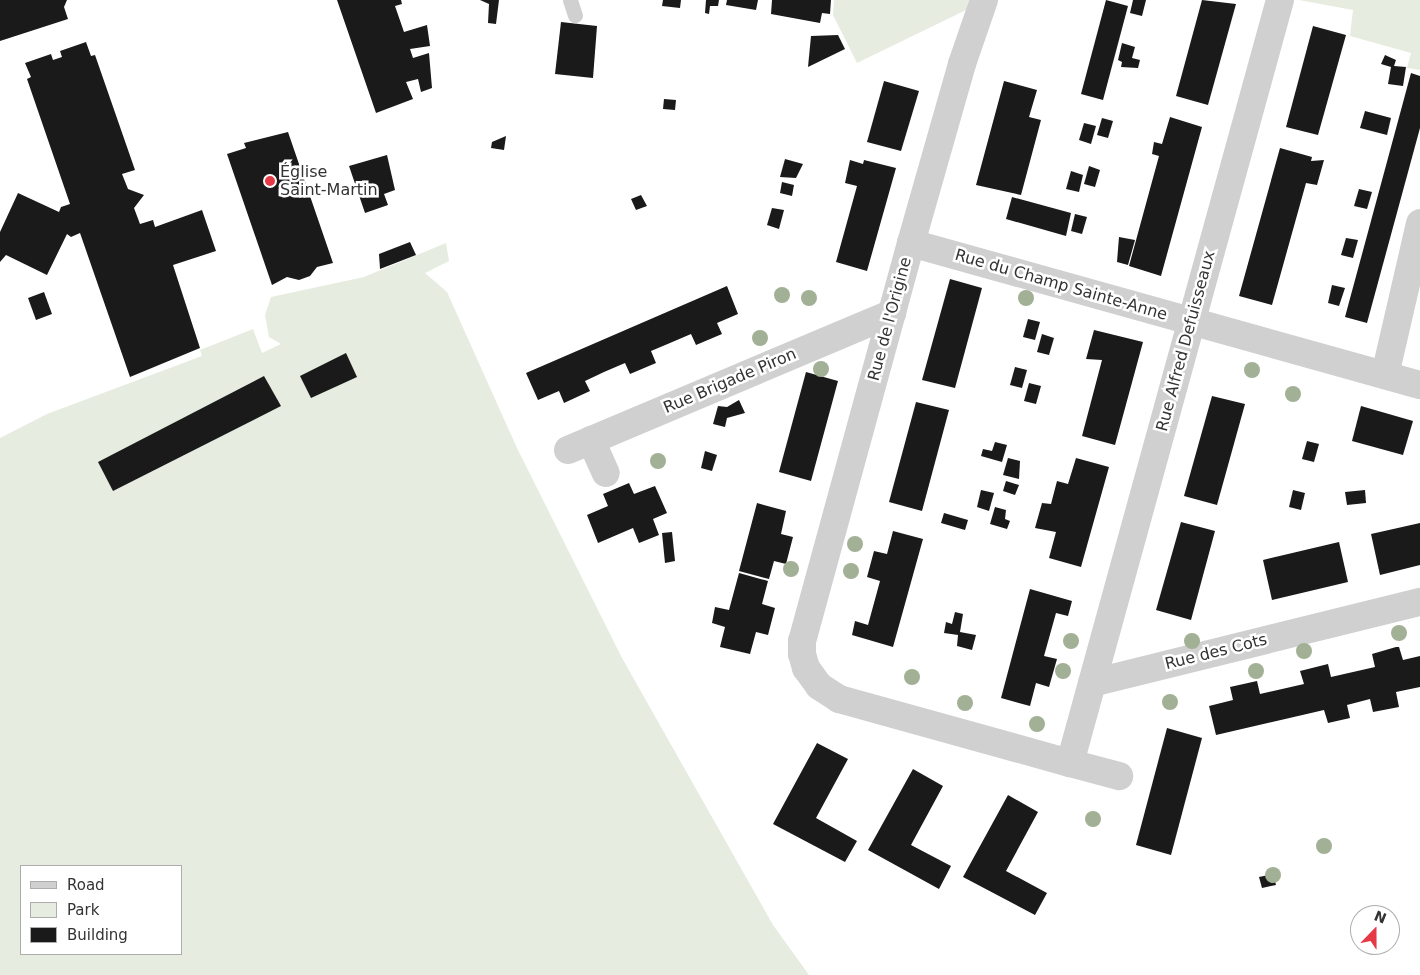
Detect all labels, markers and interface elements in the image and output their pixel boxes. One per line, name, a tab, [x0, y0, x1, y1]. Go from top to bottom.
place label: Église Saint-Martin	[280, 162, 378, 200]
marker: Église Saint-Martin	[264, 175, 276, 187]
street label: Rue du Champ Sainte-Anne	[953, 245, 1169, 325]
street label: Rue Alfred Defuisseaux	[1153, 249, 1219, 433]
street label: Rue de l'Origine	[864, 255, 916, 383]
street label: Rue Brigade Piron	[661, 344, 799, 418]
street label: Rue des Cots	[1163, 630, 1269, 674]
legend	[20, 865, 182, 955]
text: Road	[67, 876, 105, 894]
text: Park	[67, 901, 99, 919]
north arrow	[1350, 905, 1400, 955]
text: N	[1372, 907, 1389, 927]
text: Building	[67, 926, 128, 944]

